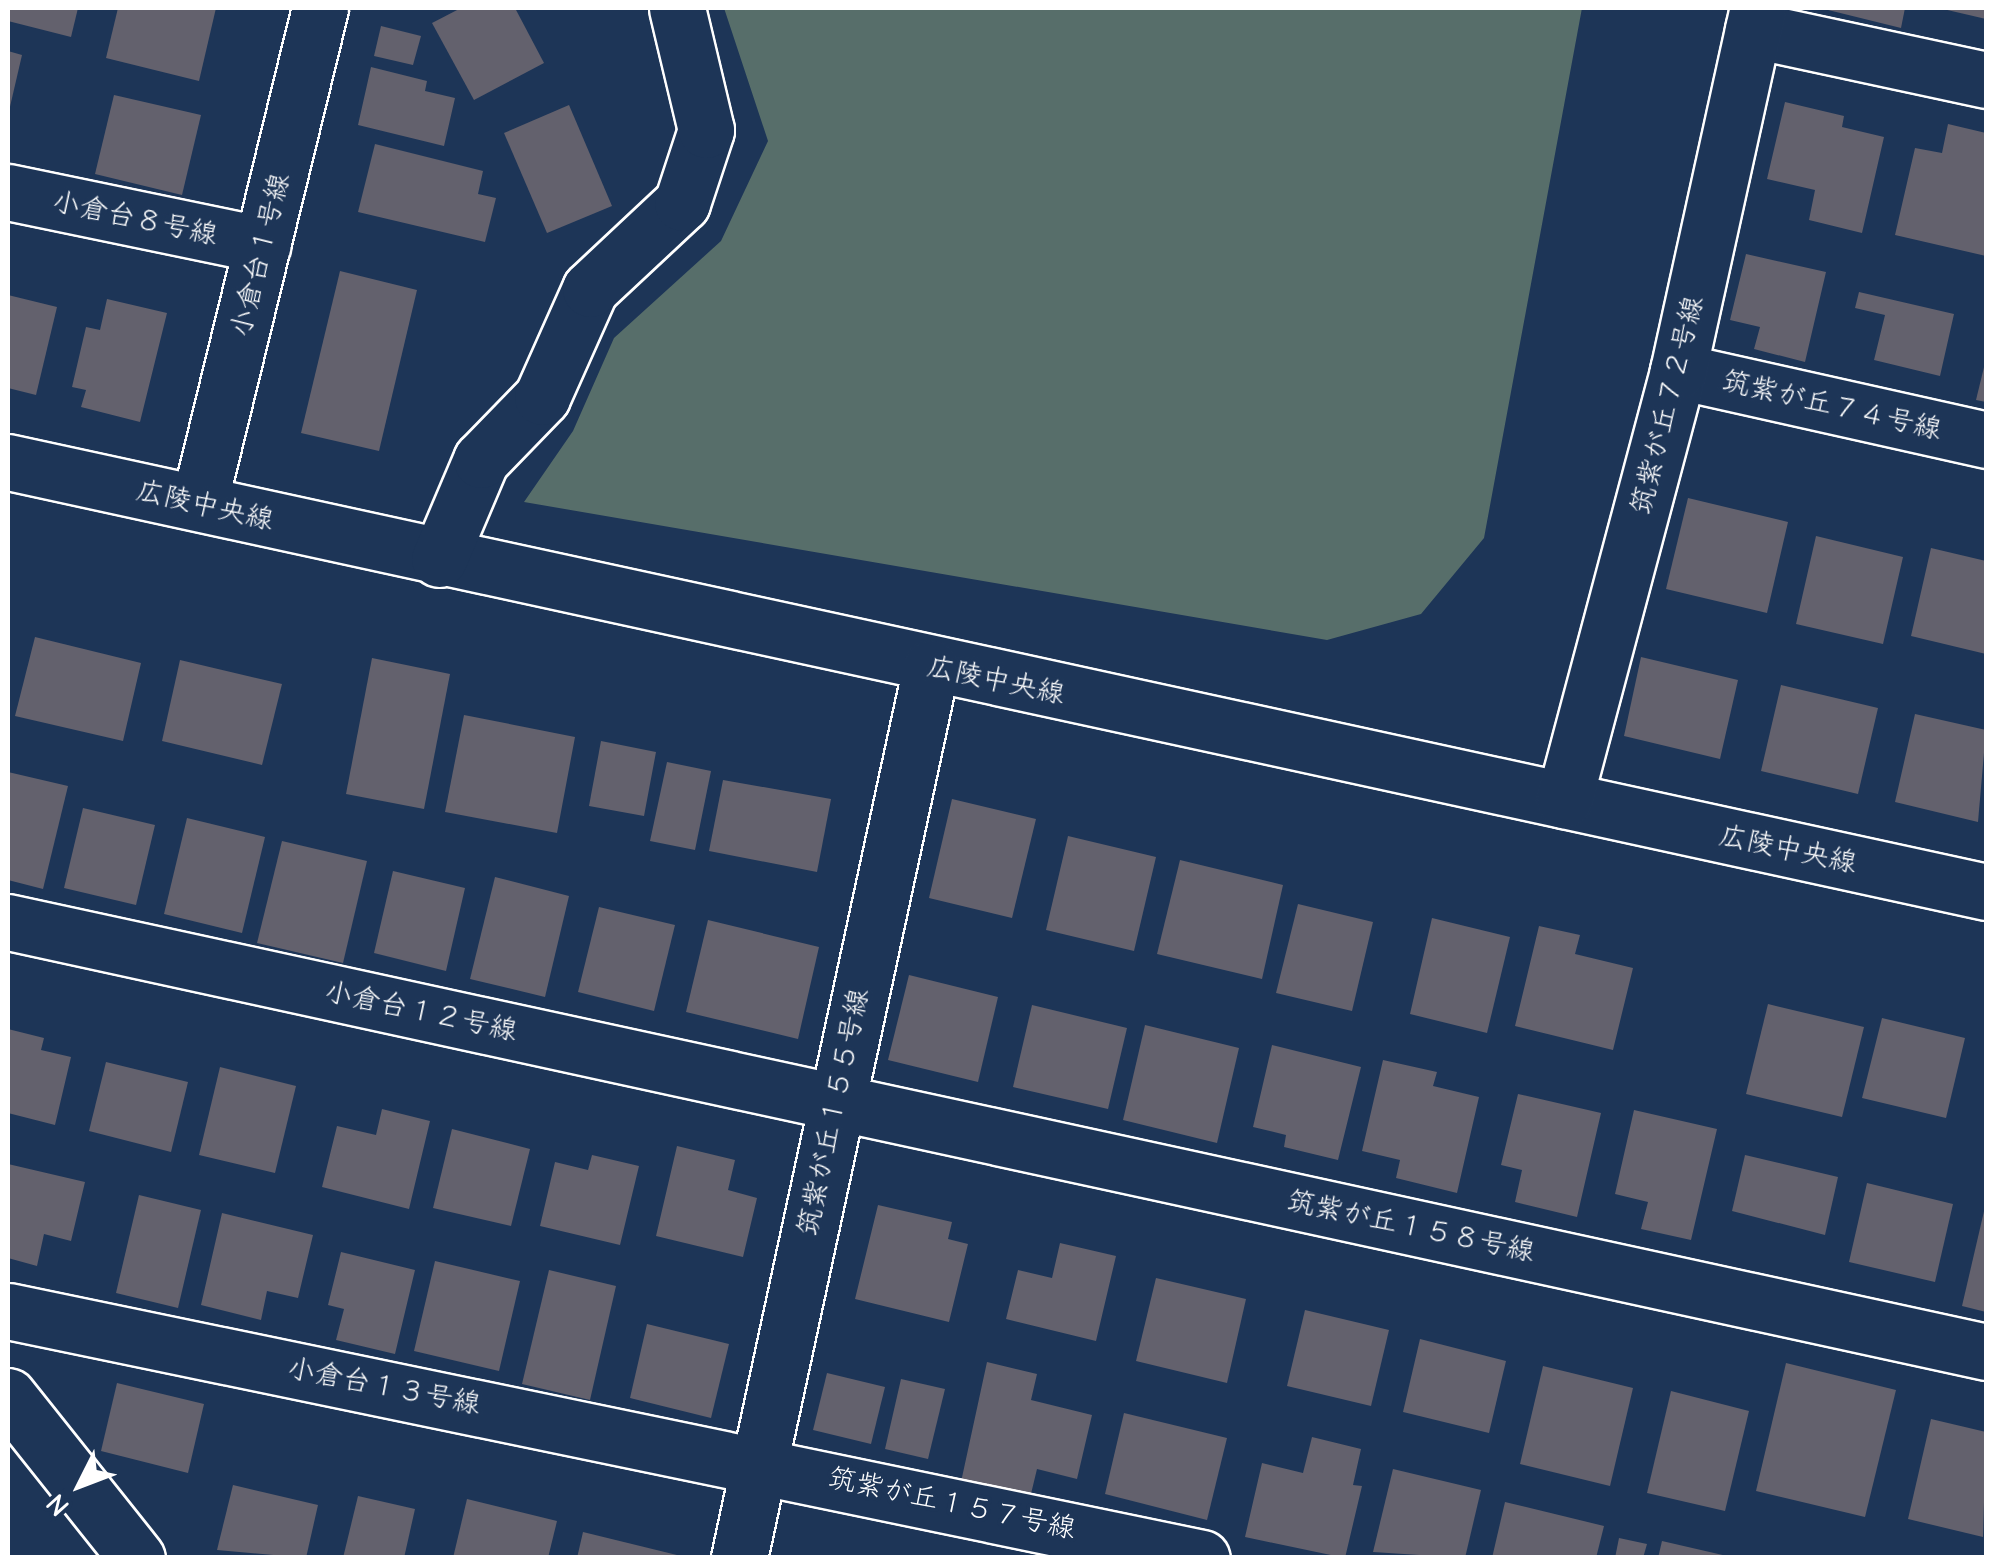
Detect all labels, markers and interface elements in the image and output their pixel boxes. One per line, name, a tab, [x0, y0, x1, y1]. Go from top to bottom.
street label: 小倉台１号線	[223, 169, 297, 341]
street label: 小倉台８号線	[49, 184, 221, 252]
street label: 筑紫が丘７２号線	[1624, 292, 1710, 518]
street label: 筑紫が丘７４号線	[1719, 363, 1945, 447]
street label: 広陵中央線	[133, 473, 277, 537]
street label: 広陵中央線	[924, 649, 1068, 711]
street label: 広陵中央線	[1716, 818, 1860, 880]
street label: 小倉台１２号線	[322, 974, 520, 1048]
street label: 筑紫が丘１５５号線	[790, 985, 876, 1239]
street label: 筑紫が丘１５８号線	[1284, 1183, 1538, 1269]
street label: 小倉台１３号線	[285, 1351, 483, 1421]
north arrow	[30, 1435, 130, 1535]
street label: 筑紫が丘１５７号線	[825, 1460, 1079, 1546]
text: N	[40, 1488, 76, 1523]

